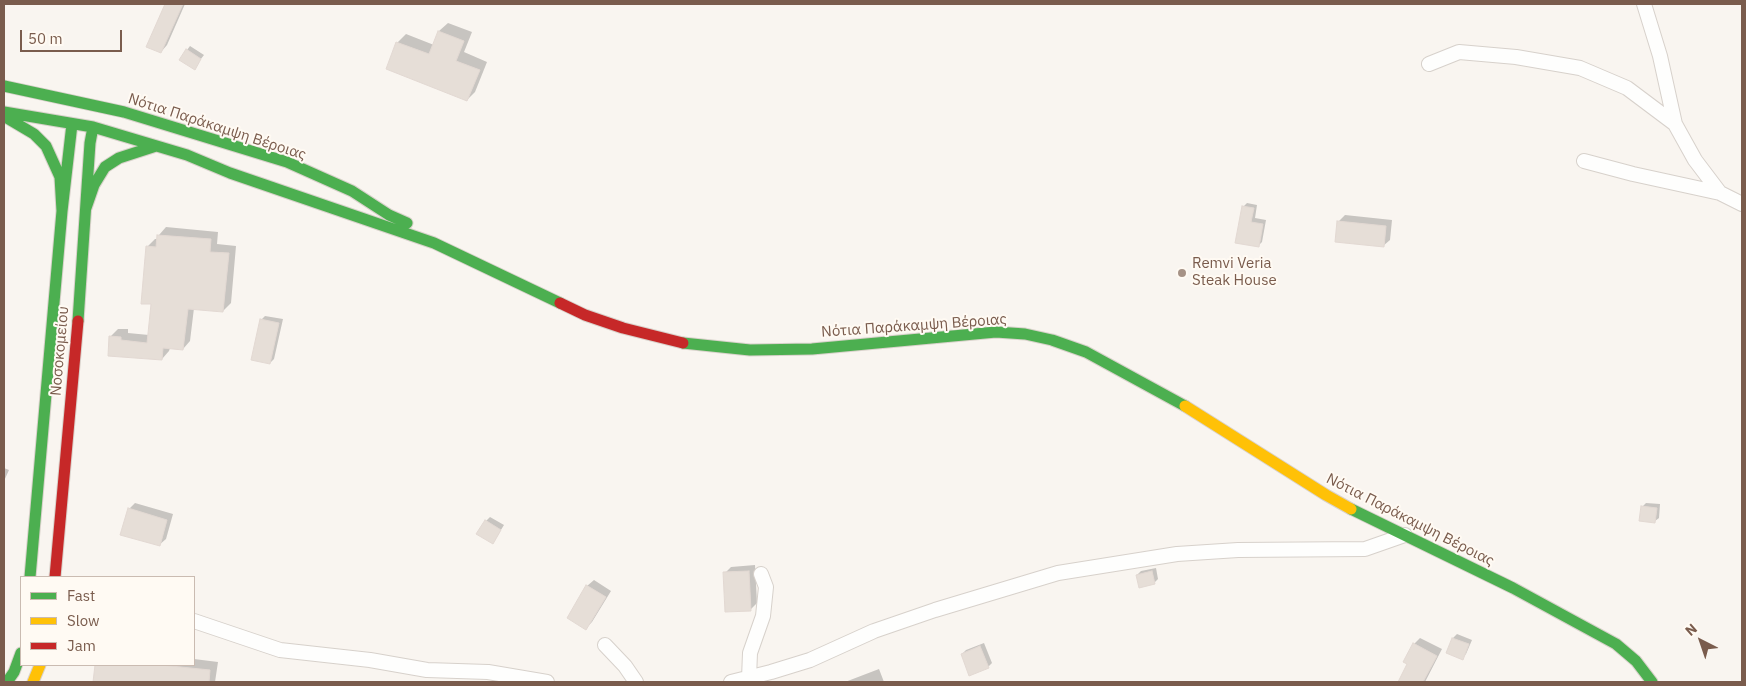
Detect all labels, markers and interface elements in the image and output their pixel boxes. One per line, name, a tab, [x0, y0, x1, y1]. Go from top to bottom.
scale bar	[22, 20, 125, 52]
text: 50 m	[28, 29, 63, 48]
street label: Νότια Παράκαμψη Βέροιας	[126, 90, 308, 164]
place label: Remvi Veria Steak House	[1192, 255, 1277, 290]
marker: Remvi Veria Steak House	[1176, 267, 1188, 279]
street label: Νοσοκομείου	[47, 305, 73, 397]
street label: Νότια Παράκαμψη Βέροιας	[821, 311, 1007, 341]
street label: Νότια Παράκαμψη Βέροιας	[1323, 470, 1497, 570]
legend	[20, 576, 195, 666]
text: Fast	[67, 586, 95, 605]
text: Slow	[67, 611, 100, 630]
north arrow	[1676, 616, 1726, 666]
text: N	[1681, 620, 1701, 640]
text: Jam	[67, 636, 96, 655]

